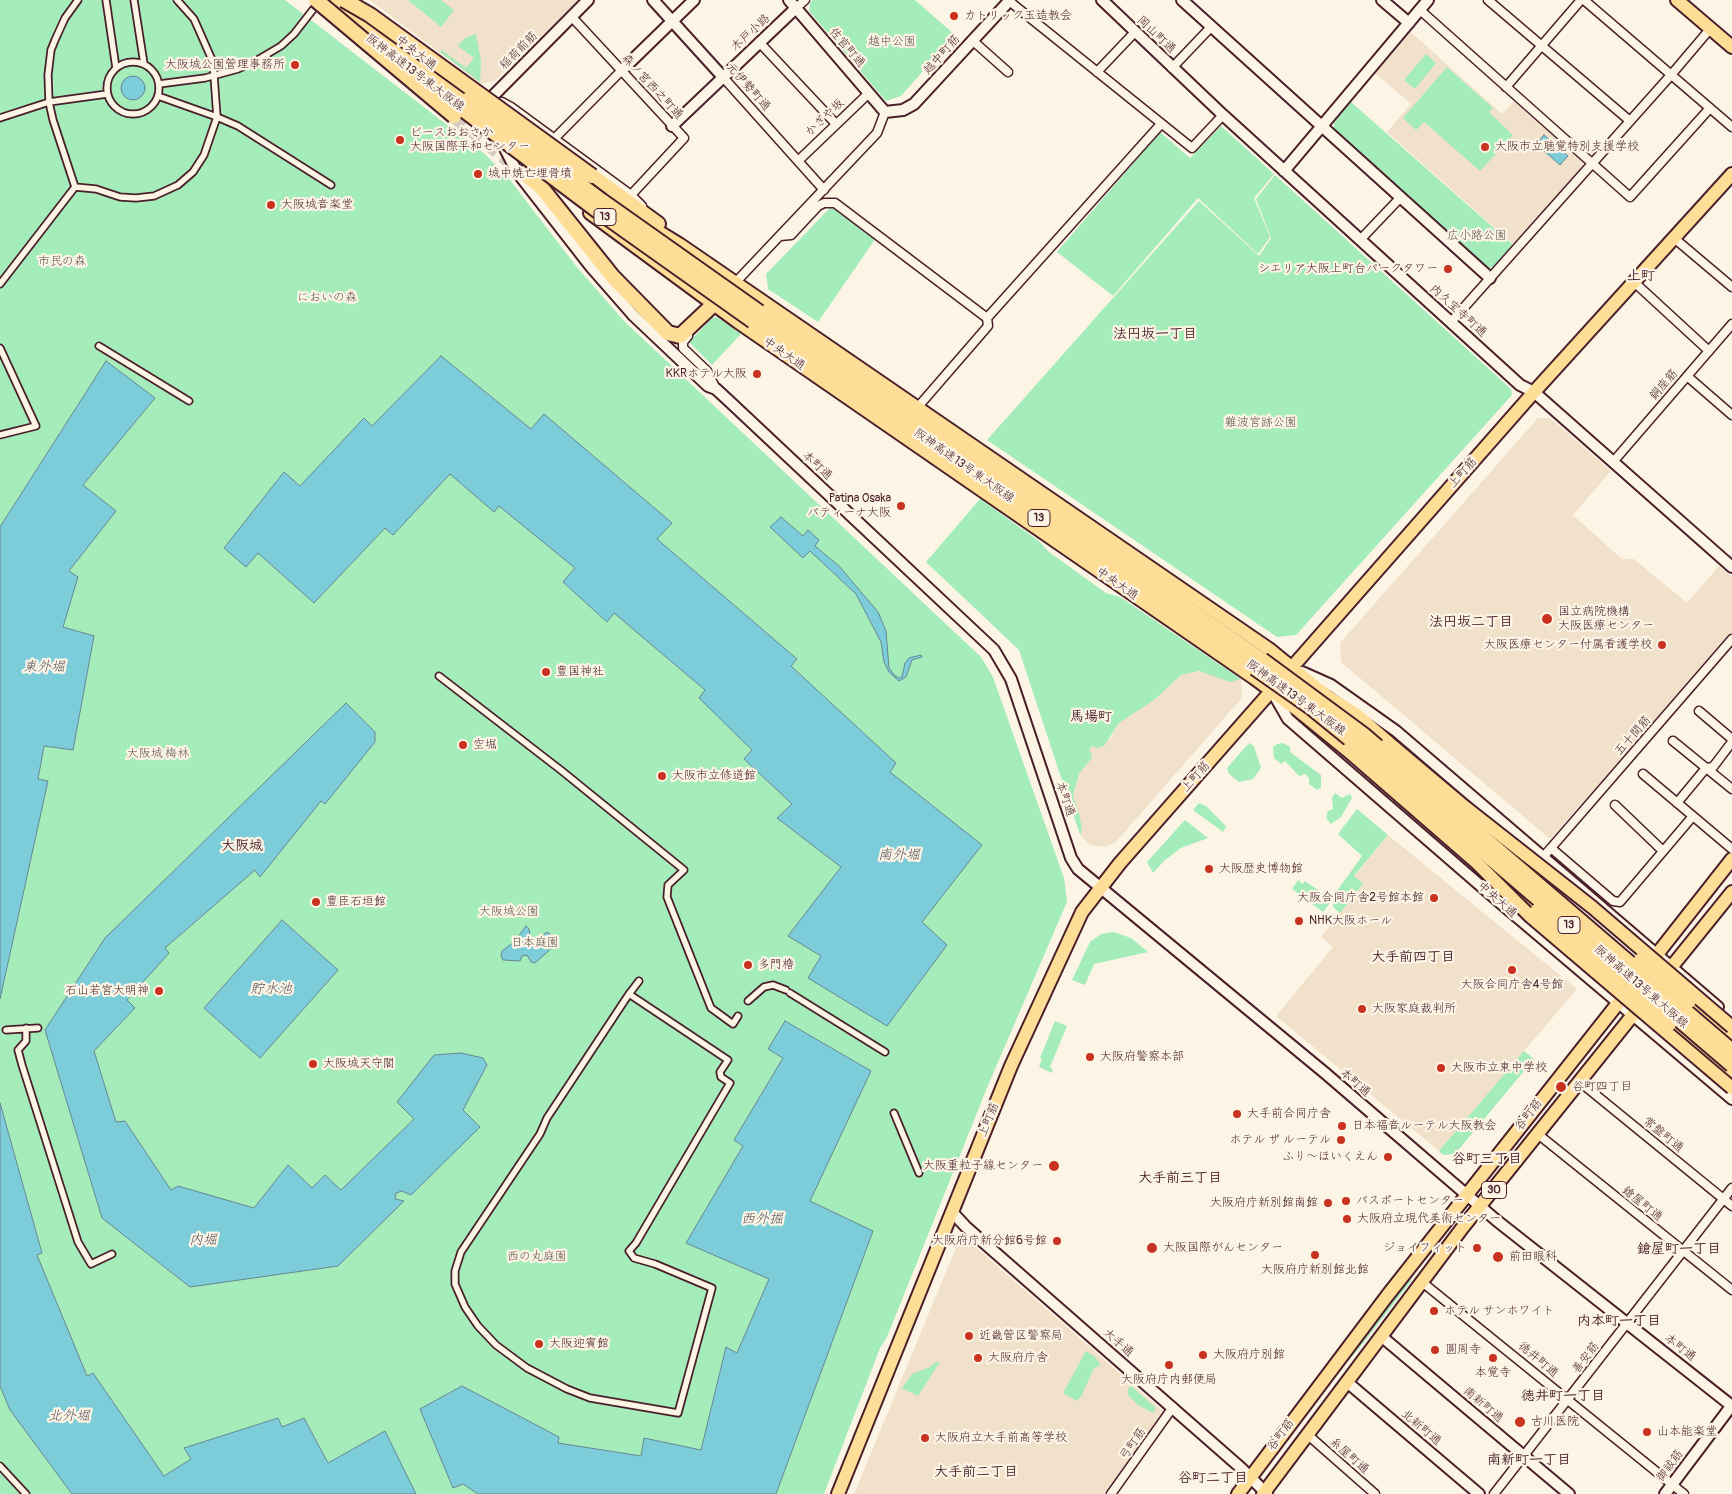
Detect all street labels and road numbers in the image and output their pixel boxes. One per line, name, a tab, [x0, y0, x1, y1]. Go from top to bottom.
street label: 木戸小路	[729, 11, 773, 55]
street label: 岡山町通	[1134, 13, 1178, 57]
street label: 佐官町通	[826, 25, 868, 71]
street label: 稲荷前筋	[497, 29, 541, 73]
street label: 阪神高速13号東大阪線	[363, 31, 467, 115]
street label: 越中町筋	[921, 32, 963, 78]
street label: 中央大通	[393, 33, 439, 73]
street label: 森ノ宮西之町通	[618, 51, 686, 123]
street label: 元伊勢町通	[723, 60, 773, 114]
street label: かぎや坂	[803, 96, 847, 140]
road number: 13	[594, 208, 616, 226]
street label: 内久宝寺町通	[1426, 282, 1490, 340]
street label: 中央大通	[760, 334, 808, 374]
street label: 銅座筋	[1647, 367, 1681, 403]
street label: 阪神高速13号東大阪線	[911, 426, 1017, 506]
street label: 本町通	[799, 448, 835, 484]
street label: 上町筋	[1446, 455, 1480, 491]
road number: 13	[1028, 509, 1050, 526]
street label: 中央大通	[1093, 564, 1141, 604]
street label: 阪神高速13号東大阪線	[1243, 657, 1349, 739]
street label: 五十間筋	[1612, 713, 1654, 759]
street label: 上町筋	[1179, 759, 1213, 795]
street label: 本町通	[1052, 780, 1078, 818]
street label: 中央大通	[1474, 879, 1520, 921]
road number: 13	[1558, 916, 1580, 934]
street label: 阪神高速13号東大阪線	[1591, 942, 1691, 1032]
street label: 本町通	[1337, 1066, 1373, 1100]
street label: 谷町筋	[1512, 1096, 1546, 1134]
street label: 上町筋	[976, 1101, 1002, 1139]
street label: 常盤町通	[1640, 1114, 1686, 1156]
road number: 30	[1482, 1182, 1506, 1198]
street label: 鎗屋町通	[1619, 1183, 1665, 1225]
street label: 大手通	[1100, 1326, 1136, 1360]
street label: 本町通	[1661, 1331, 1699, 1365]
street label: 徳井町通	[1515, 1339, 1561, 1381]
street label: 善安筋	[1569, 1339, 1603, 1377]
street label: 南新町通	[1460, 1384, 1506, 1426]
street label: 北新町通	[1398, 1407, 1444, 1449]
street label: 谷町筋	[1265, 1416, 1297, 1454]
street label: 弓町筋	[1117, 1425, 1149, 1463]
street label: 糸屋町通	[1326, 1435, 1372, 1477]
street label: 御祓筋	[1653, 1447, 1687, 1485]

